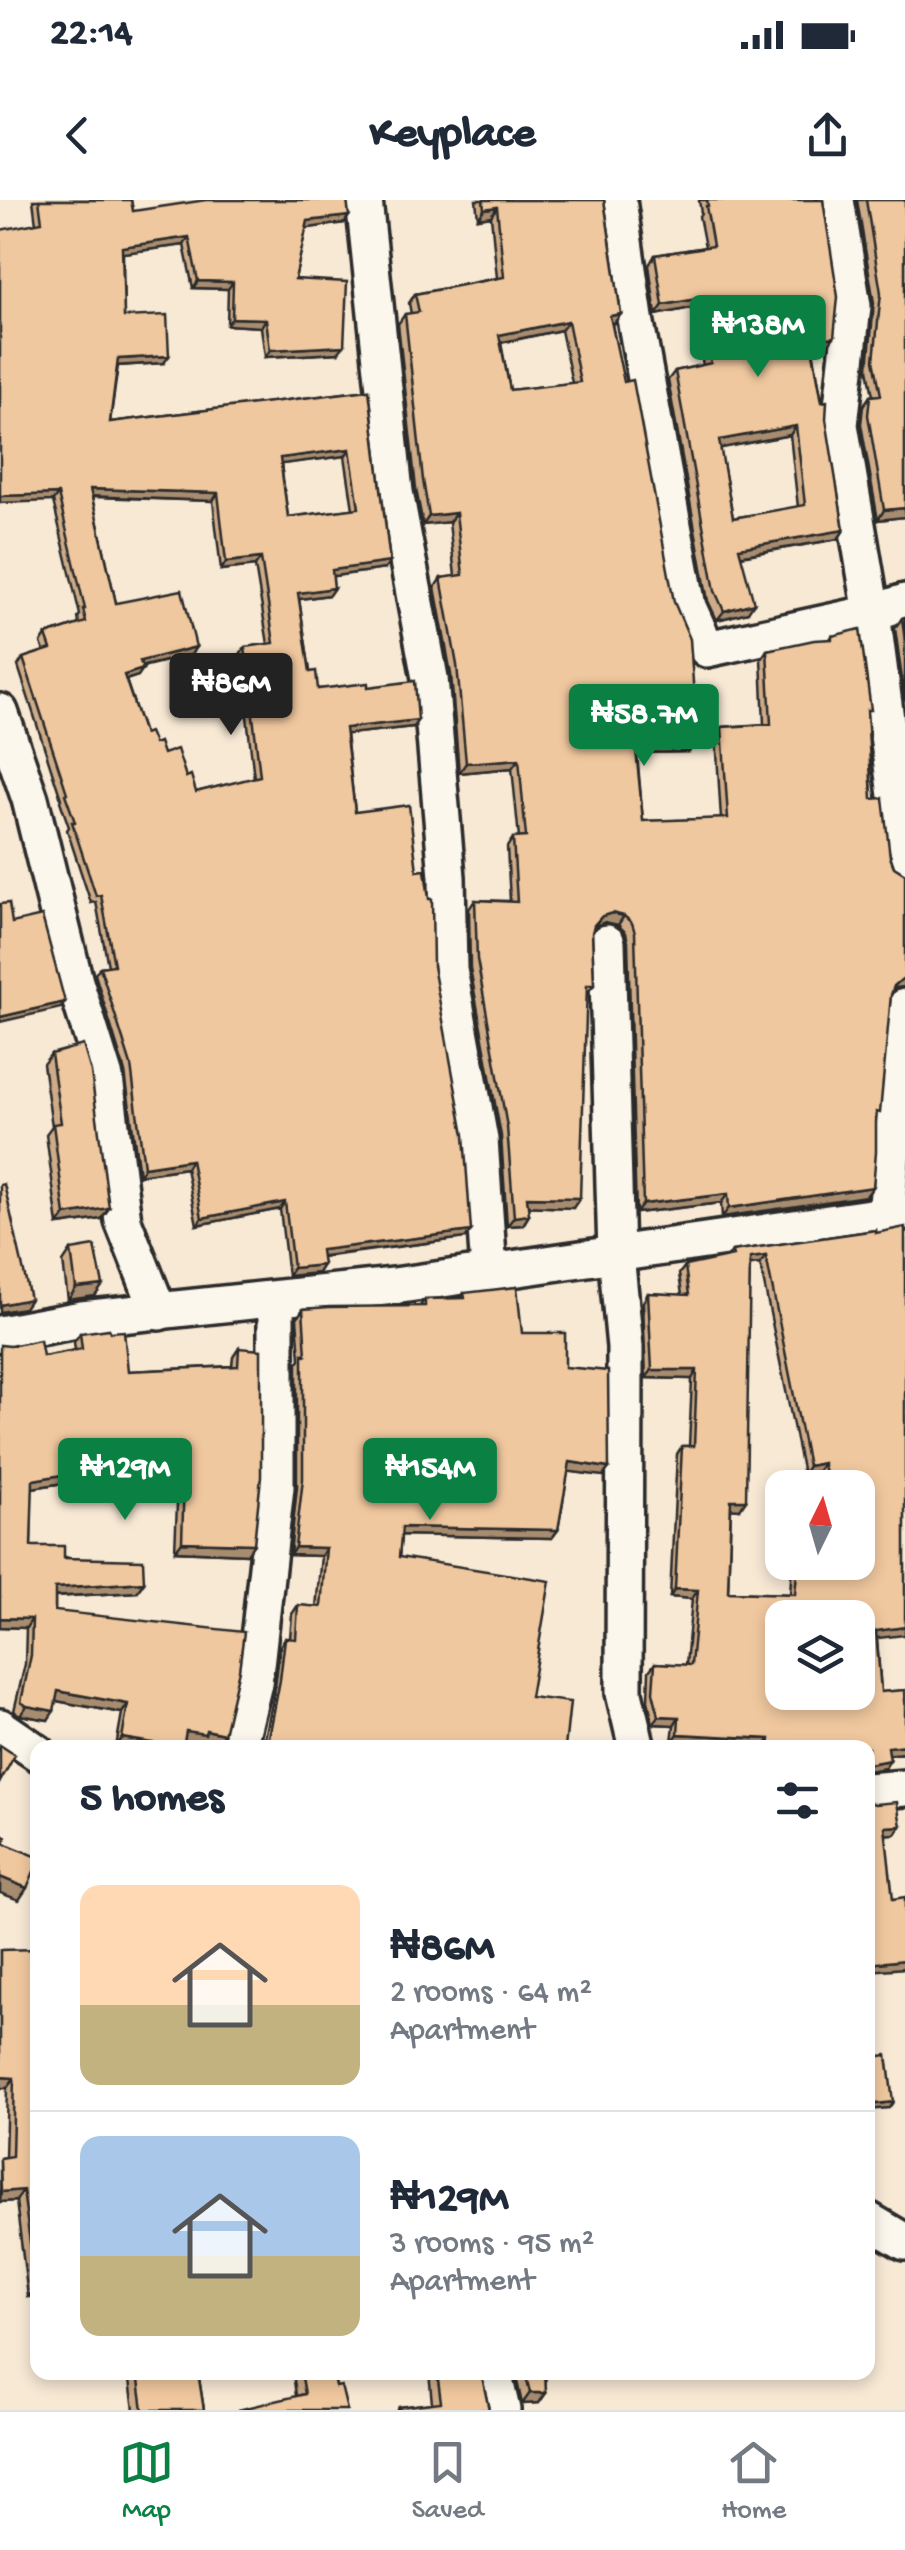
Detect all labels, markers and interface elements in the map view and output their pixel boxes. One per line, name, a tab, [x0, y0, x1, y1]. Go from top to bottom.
text: 22:14	[50, 13, 133, 57]
icon: back	[50, 108, 105, 163]
icon: share	[800, 108, 855, 163]
text: Keyplace	[370, 109, 535, 162]
pin: ₦138M	[688, 295, 828, 380]
text: ₦138M	[712, 308, 804, 346]
pin: ₦86M	[172, 653, 290, 738]
text: ₦86M	[191, 666, 271, 704]
pin: ₦58.7M	[563, 684, 725, 769]
text: ₦58.7M	[591, 697, 697, 735]
pin: ₦129M	[55, 1438, 195, 1523]
pin: ₦154M	[360, 1438, 500, 1523]
text: ₦129M	[80, 1451, 170, 1489]
text: ₦154M	[385, 1451, 475, 1489]
north arrow	[765, 1470, 875, 1580]
map controls	[765, 1470, 875, 1710]
button: layers	[765, 1600, 875, 1710]
icon: filters	[770, 1773, 825, 1828]
text: 5 homes	[80, 1776, 223, 1825]
icon: home	[160, 1925, 280, 2045]
text: ₦86M	[390, 1926, 494, 1975]
text: 2 rooms · 64 m²	[390, 1975, 592, 2013]
text: Apartment	[390, 2013, 534, 2051]
icon: home	[160, 2176, 280, 2296]
text: ₦129M	[390, 2177, 508, 2226]
text: 3 rooms · 95 m²	[390, 2226, 594, 2264]
text: Apartment	[390, 2264, 534, 2302]
tab: Map	[119, 2435, 174, 2528]
tab: Saved	[412, 2435, 483, 2528]
tab: Home	[721, 2435, 786, 2528]

